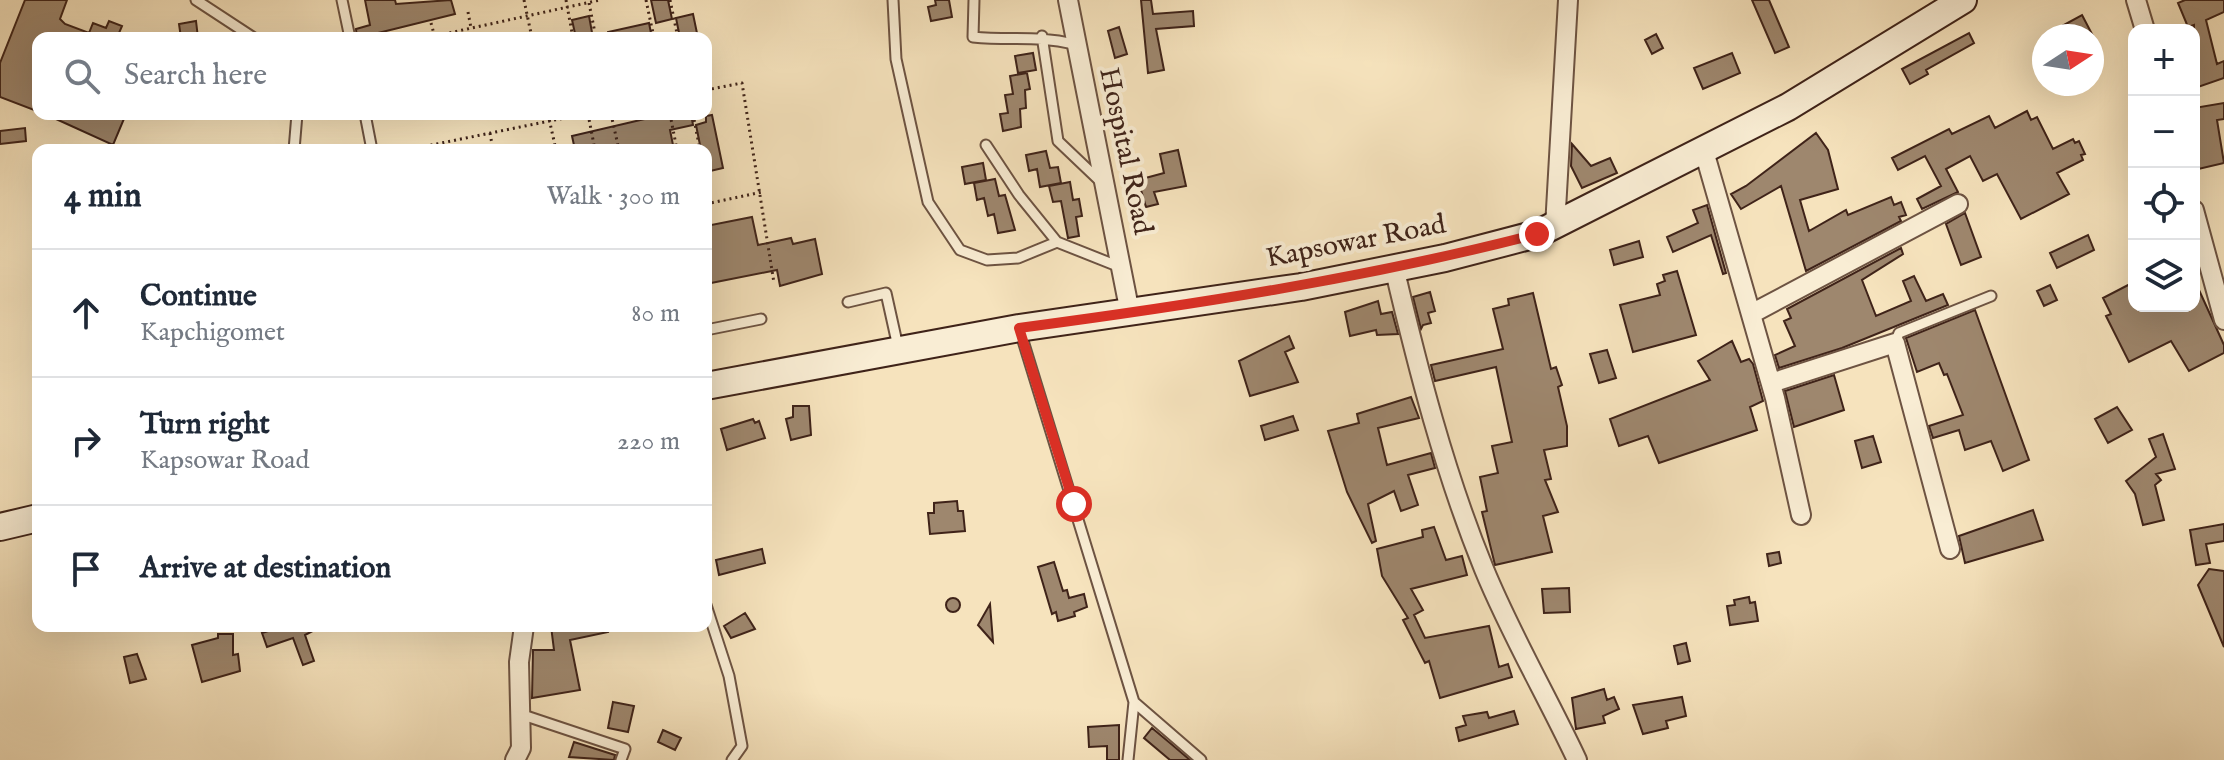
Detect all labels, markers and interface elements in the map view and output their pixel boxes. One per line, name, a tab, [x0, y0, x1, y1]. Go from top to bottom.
north arrow	[2032, 24, 2104, 96]
map controls	[2128, 24, 2200, 312]
button: +	[2128, 24, 2200, 96]
search box	[32, 32, 712, 120]
icon: search	[60, 54, 104, 98]
text: Search here	[124, 57, 267, 95]
street label: Hospital Road	[1090, 64, 1160, 238]
button: −	[2128, 96, 2200, 168]
button: locate	[2128, 168, 2200, 240]
text: 4 min	[64, 175, 142, 218]
text: Walk · 300 m	[546, 180, 680, 213]
street label: Kapsowar Road	[1263, 207, 1449, 277]
route end	[1519, 216, 1555, 252]
button: layers	[2128, 240, 2200, 312]
text: Continue	[140, 278, 257, 316]
icon: ahead	[64, 291, 108, 335]
text: 80 m	[631, 297, 680, 330]
text: Kapchigomet	[140, 316, 285, 349]
text: Turn right	[140, 406, 270, 444]
icon: right	[64, 419, 108, 463]
text: 220 m	[617, 425, 680, 458]
text: Kapsowar Road	[140, 444, 309, 477]
route start	[1056, 486, 1092, 522]
icon: arrive	[64, 547, 108, 591]
text: Arrive at destination	[140, 550, 391, 588]

